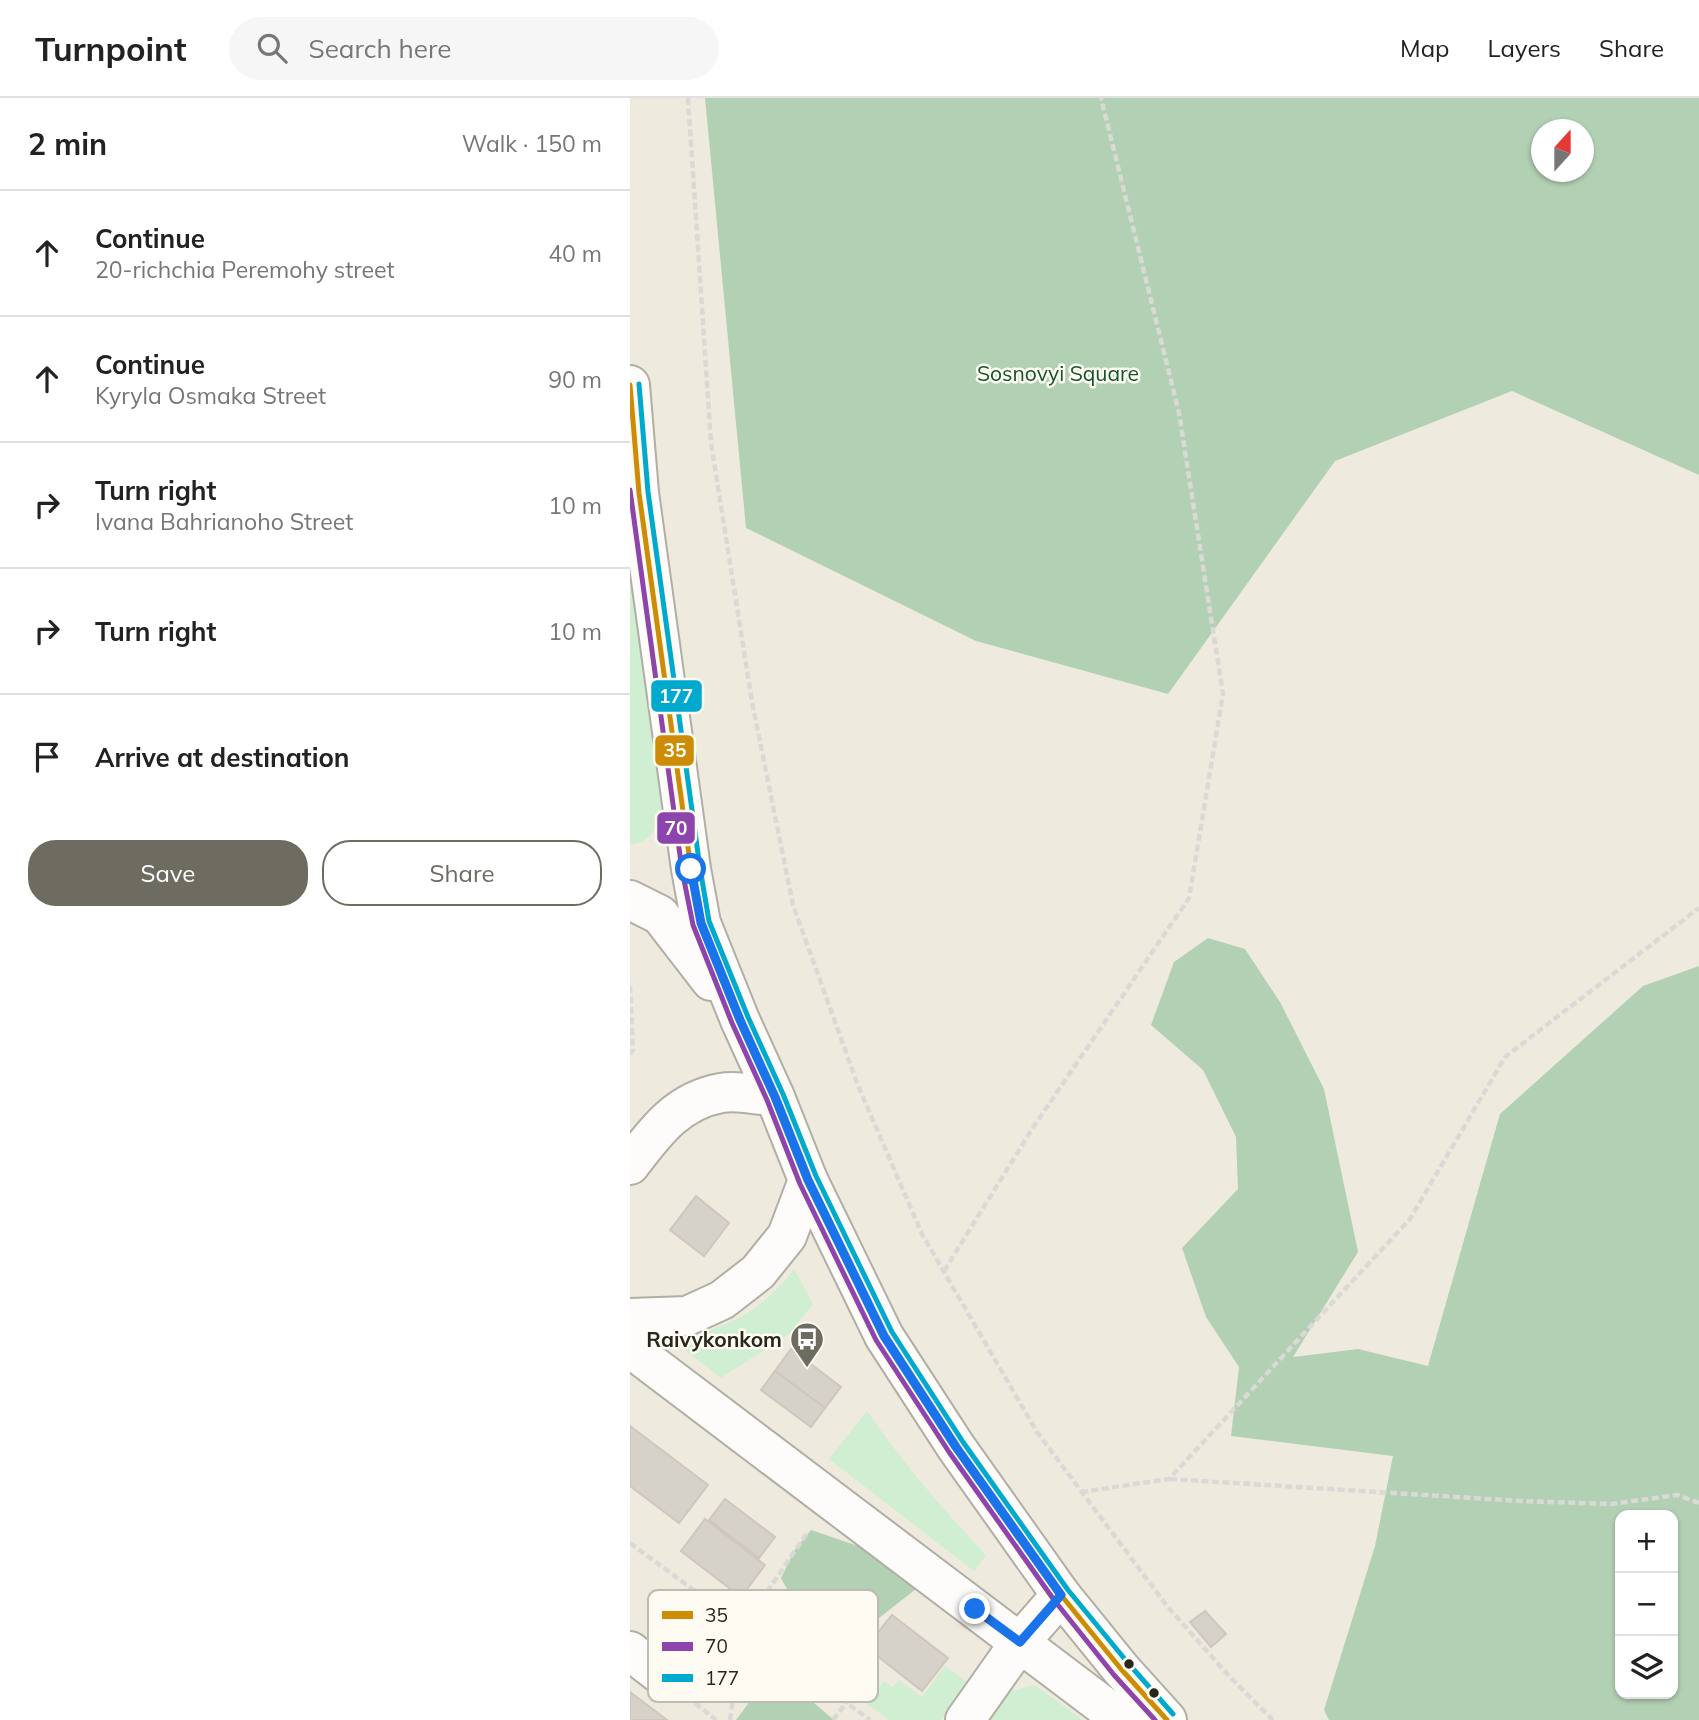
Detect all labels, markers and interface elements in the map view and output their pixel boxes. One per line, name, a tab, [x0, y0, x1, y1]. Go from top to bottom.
search box	[229, 17, 719, 80]
text: Turnpoint	[35, 28, 187, 69]
icon: search	[253, 29, 291, 67]
text: Search here	[309, 32, 451, 65]
text: Map	[1400, 33, 1449, 63]
text: Layers	[1487, 33, 1561, 63]
text: Share	[1599, 33, 1664, 63]
north arrow	[1531, 119, 1594, 182]
text: 2 min	[28, 125, 107, 163]
text: Walk · 150 m	[462, 129, 602, 158]
text: Continue	[95, 222, 205, 255]
icon: ahead	[28, 234, 66, 272]
text: 40 m	[548, 239, 602, 268]
text: 20-richchia Peremohy street	[95, 255, 394, 284]
text: Continue	[95, 348, 205, 381]
icon: ahead	[28, 360, 66, 398]
park label: Sosnovyi Square	[977, 360, 1139, 386]
text: 90 m	[548, 365, 602, 394]
text: Kyryla Osmaka Street	[95, 381, 326, 410]
text: Turn right	[95, 474, 216, 507]
icon: right	[28, 486, 66, 524]
text: 10 m	[548, 491, 602, 520]
text: Ivana Bahrianoho Street	[95, 507, 353, 536]
icon: right	[28, 612, 66, 650]
text: Turn right	[95, 615, 216, 648]
text: 10 m	[548, 617, 602, 646]
line badge: 177	[650, 679, 703, 713]
text: 177	[659, 684, 693, 708]
line badge: 35	[654, 734, 695, 767]
icon: arrive	[28, 738, 66, 776]
text: 35	[664, 738, 686, 762]
text: Arrive at destination	[95, 741, 350, 774]
line badge: 70	[656, 811, 696, 845]
text: 70	[665, 816, 687, 840]
button: Save	[28, 840, 308, 906]
button: Share	[322, 840, 602, 906]
route start	[675, 853, 706, 884]
bus stop icon: Raivykonkom	[788, 1320, 826, 1369]
place label: Raivykonkom	[646, 1326, 782, 1352]
map controls	[1615, 1510, 1678, 1699]
button: +	[1615, 1510, 1678, 1573]
button: −	[1615, 1573, 1678, 1636]
legend	[648, 1590, 878, 1702]
route end	[959, 1593, 990, 1624]
text: 35	[705, 1603, 728, 1627]
text: 70	[705, 1634, 728, 1658]
button: layers	[1615, 1636, 1678, 1699]
unlabelled marker	[1122, 1657, 1136, 1671]
text: 177	[705, 1666, 739, 1690]
unlabelled marker	[1147, 1686, 1161, 1700]

